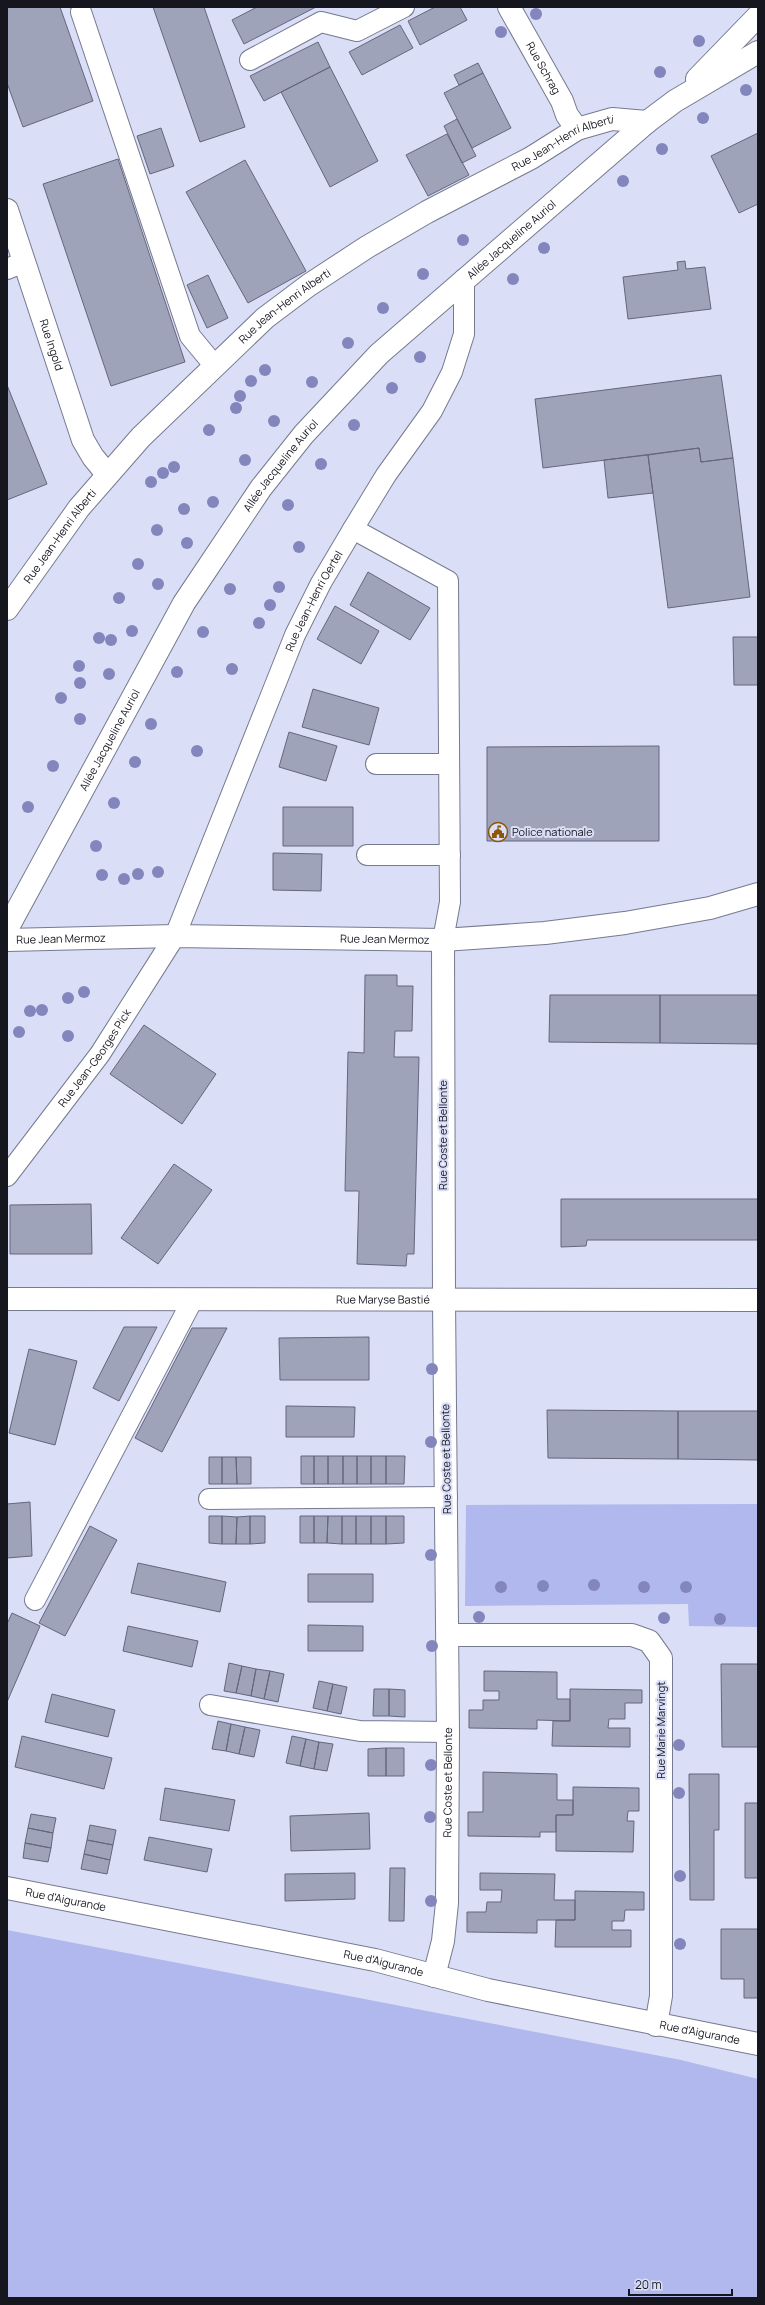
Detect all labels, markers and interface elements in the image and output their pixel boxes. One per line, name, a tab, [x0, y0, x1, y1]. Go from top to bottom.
street label: Rue Schrag	[523, 39, 565, 97]
street label: Rue Jean-Henri Alberti	[509, 111, 614, 174]
street label: Allée Jacqueline Auriol	[463, 196, 559, 282]
street label: Rue Jean-Henri Alberti	[235, 265, 333, 346]
street label: Rue Ingold	[37, 317, 68, 372]
street label: Allée Jacqueline Auriol	[239, 416, 321, 514]
street label: Rue Jean-Henri Alberti	[20, 486, 99, 586]
street label: Rue Jean-Henri Oertel	[281, 548, 346, 653]
street label: Allée Jacqueline Auriol	[75, 686, 143, 793]
public building icon: Police nationale	[487, 821, 509, 843]
place label: Police nationale	[512, 824, 593, 839]
street label: Rue Jean Mermoz	[16, 930, 106, 947]
street label: Rue Jean Mermoz	[340, 930, 430, 947]
street label: Rue Jean-Georges Pick	[54, 1005, 134, 1110]
street label: Rue Coste et Bellonte	[435, 1079, 450, 1190]
street label: Rue Maryse Bastié	[336, 1291, 430, 1307]
street label: Rue Coste et Bellonte	[437, 1403, 454, 1514]
street label: Rue Marie Marvingt	[653, 1681, 668, 1779]
street label: Rue Coste et Bellonte	[439, 1727, 455, 1837]
street label: Rue d'Aigurande	[24, 1884, 108, 1914]
street label: Rue d'Aigurande	[342, 1946, 426, 1980]
street label: Rue d'Aigurande	[659, 2017, 742, 2047]
scale bar	[629, 2271, 732, 2297]
text: 20 m	[635, 2276, 662, 2293]

